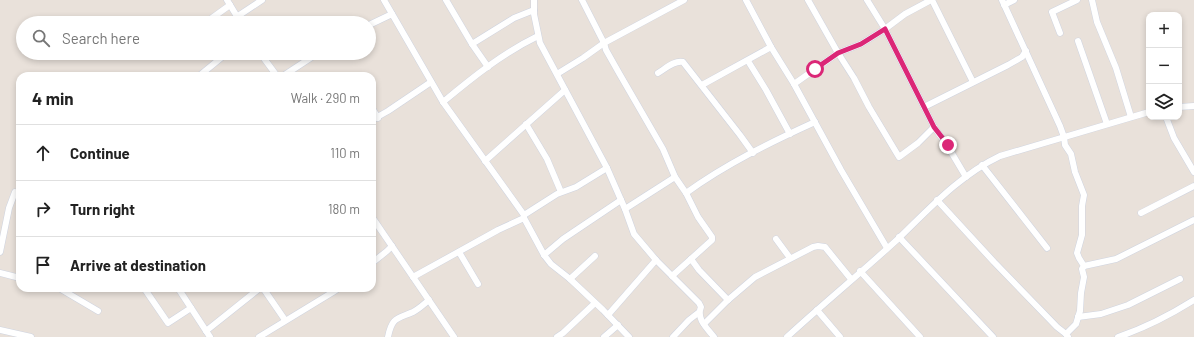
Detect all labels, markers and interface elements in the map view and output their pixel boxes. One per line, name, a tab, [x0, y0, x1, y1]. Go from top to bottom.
map controls	[1146, 12, 1182, 120]
button: +	[1146, 12, 1182, 48]
search box	[16, 16, 376, 60]
icon: search	[30, 27, 52, 49]
text: Search here	[62, 29, 140, 47]
button: −	[1146, 48, 1182, 84]
route start	[806, 60, 824, 78]
button: layers	[1146, 84, 1182, 120]
text: 4 min	[32, 88, 74, 108]
text: Walk · 290 m	[291, 90, 360, 106]
route end	[939, 136, 957, 154]
icon: ahead	[32, 142, 54, 164]
text: Continue	[70, 144, 130, 162]
text: 110 m	[330, 145, 360, 161]
icon: right	[32, 198, 54, 220]
text: Turn right	[70, 200, 135, 218]
text: 180 m	[328, 201, 360, 217]
icon: arrive	[32, 254, 54, 276]
text: Arrive at destination	[70, 256, 206, 274]

